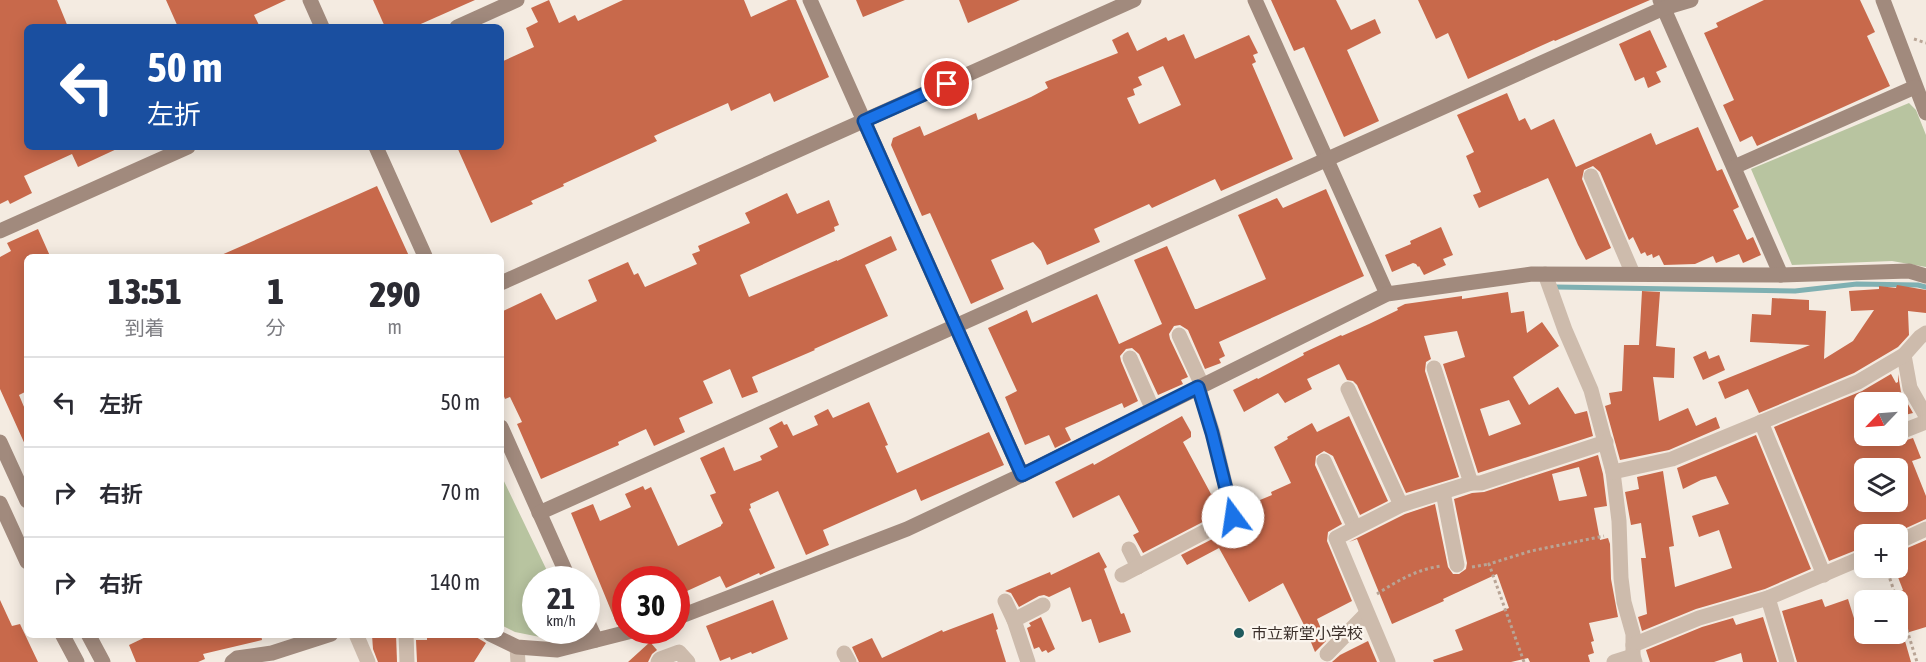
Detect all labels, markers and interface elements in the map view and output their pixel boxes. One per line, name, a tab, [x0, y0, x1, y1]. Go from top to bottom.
text: 50 m	[147, 43, 222, 91]
icon: left	[48, 48, 126, 126]
pin	[921, 58, 972, 109]
icon: arrive	[930, 67, 963, 100]
text: 左折	[147, 99, 201, 130]
text: 13:51	[108, 270, 182, 312]
text: 1	[267, 270, 284, 312]
text: 290	[369, 273, 420, 315]
text: m	[388, 315, 402, 338]
text: 到着	[125, 316, 165, 339]
text: 分	[266, 316, 286, 339]
icon: left	[48, 386, 81, 419]
text: 50 m	[440, 389, 480, 415]
text: 左折	[99, 391, 143, 417]
north arrow	[1854, 392, 1908, 446]
map controls	[1854, 392, 1908, 644]
button: layers	[1854, 458, 1908, 512]
icon: right	[48, 476, 81, 509]
text: 70 m	[440, 479, 480, 505]
text: 右折	[99, 481, 143, 507]
position arrow	[1201, 485, 1265, 549]
button: +	[1854, 524, 1908, 578]
icon: right	[48, 566, 81, 599]
speed limit sign: 30	[612, 566, 690, 644]
text: 140 m	[430, 569, 480, 595]
text: 右折	[99, 571, 143, 597]
text: 21	[547, 581, 575, 615]
button: −	[1854, 590, 1908, 644]
text: km/h	[546, 612, 576, 629]
place label: 市立新堂小学校	[1251, 624, 1363, 642]
marker: 市立新堂小学校	[1232, 626, 1246, 640]

